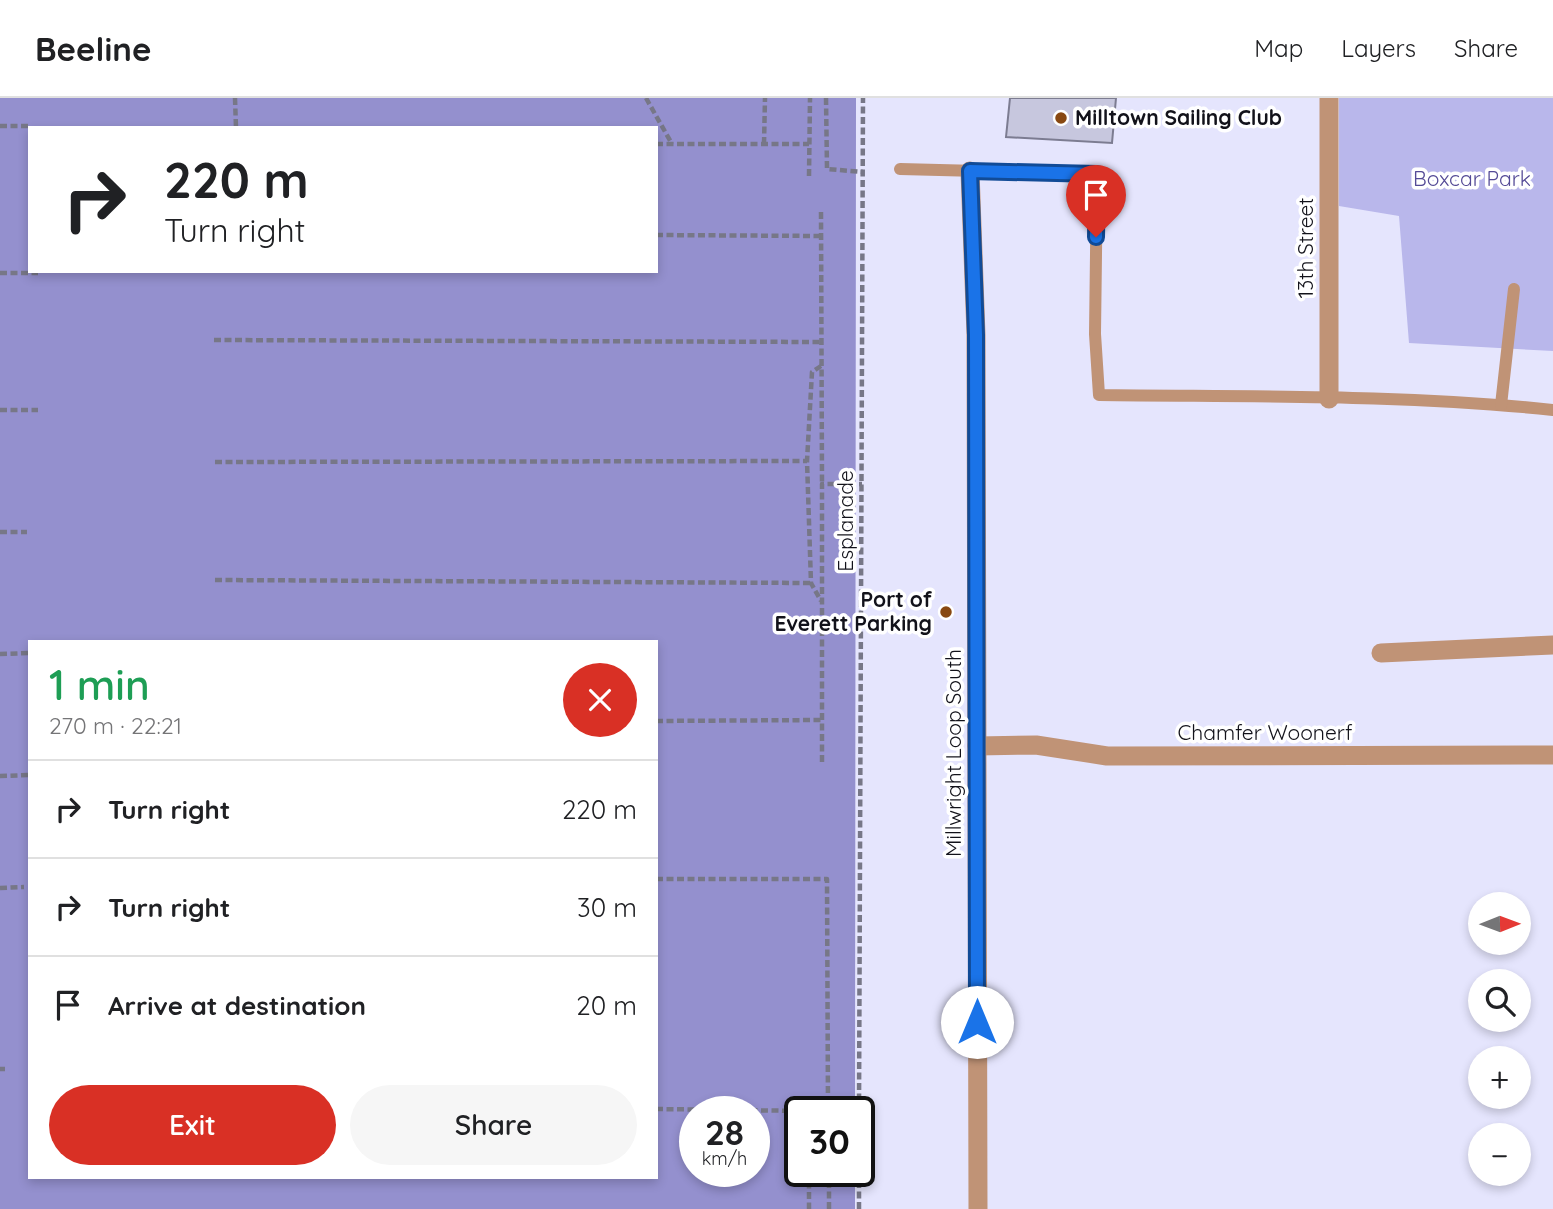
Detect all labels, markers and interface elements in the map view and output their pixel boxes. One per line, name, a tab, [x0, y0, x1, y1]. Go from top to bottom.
text: Beeline	[35, 28, 151, 69]
text: Map	[1254, 33, 1303, 63]
text: Layers	[1341, 33, 1416, 63]
text: Share	[1454, 33, 1518, 63]
place label: Milltown Sailing Club	[1075, 104, 1282, 130]
marker: Milltown Sailing Club	[1053, 110, 1069, 126]
text: 220 m	[164, 149, 309, 210]
icon: right	[49, 154, 140, 245]
pin	[1066, 165, 1126, 237]
park label: Boxcar Park	[1413, 165, 1531, 191]
icon: arrive	[1077, 176, 1115, 214]
street label: 13th Street	[1292, 198, 1318, 298]
text: Turn right	[164, 210, 305, 250]
street label: Esplanade	[832, 470, 858, 572]
place label: Port of Everett Parking	[774, 586, 933, 636]
marker: Port of Everett Parking	[938, 604, 954, 620]
street label: Millwright Loop South	[940, 649, 966, 857]
text: 1 min	[49, 658, 150, 711]
button: close	[563, 663, 637, 737]
text: 270 m · 22:21	[49, 711, 182, 740]
street label: Chamfer Woonerf	[1178, 719, 1353, 745]
icon: right	[49, 790, 87, 828]
text: Turn right	[108, 793, 230, 826]
text: 220 m	[562, 793, 637, 826]
icon: right	[49, 888, 87, 926]
text: Turn right	[108, 891, 230, 924]
text: 30 m	[577, 891, 637, 924]
north arrow	[1468, 892, 1531, 956]
map controls	[1468, 892, 1531, 1186]
button: search	[1468, 969, 1531, 1032]
position arrow	[940, 985, 1014, 1059]
icon: arrive	[49, 986, 87, 1024]
text: Arrive at destination	[108, 989, 366, 1022]
text: 20 m	[576, 989, 637, 1022]
button: +	[1468, 1046, 1531, 1109]
button: Exit	[49, 1085, 336, 1165]
button: Share	[350, 1085, 637, 1165]
speed limit sign: 30	[784, 1096, 875, 1187]
text: 28	[705, 1110, 744, 1154]
button: −	[1468, 1123, 1531, 1186]
text: km/h	[702, 1147, 747, 1170]

